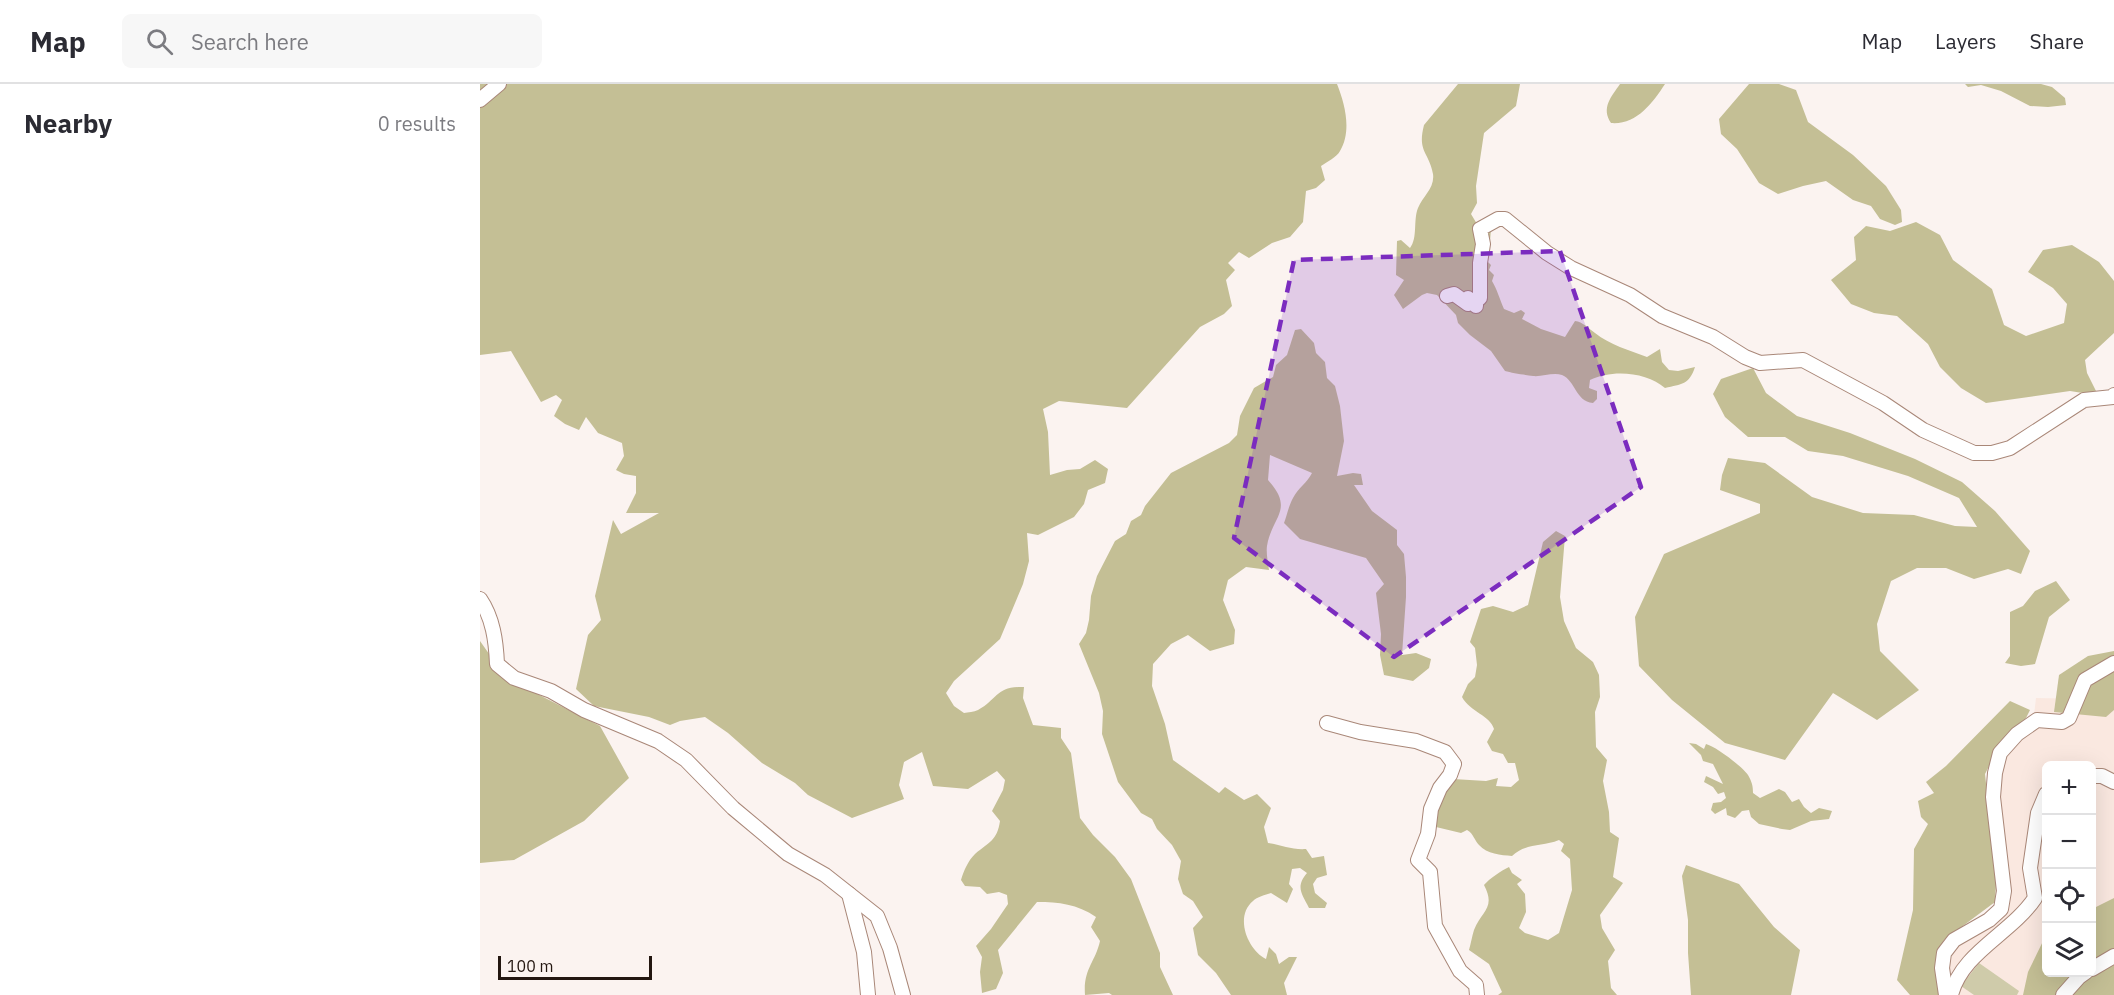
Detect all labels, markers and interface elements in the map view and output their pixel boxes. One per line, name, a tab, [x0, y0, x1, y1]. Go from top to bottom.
search box	[122, 14, 542, 68]
text: Map	[30, 23, 86, 60]
icon: search	[143, 25, 176, 58]
text: Search here	[191, 27, 309, 56]
text: Map	[1862, 27, 1902, 55]
text: Layers	[1935, 27, 1997, 55]
text: Share	[2030, 27, 2084, 55]
text: Nearby	[24, 106, 112, 140]
text: 0 results	[378, 110, 456, 137]
map controls	[2042, 761, 2096, 977]
button: +	[2042, 761, 2096, 815]
button: −	[2042, 815, 2096, 869]
button: locate	[2042, 869, 2096, 923]
button: layers	[2042, 923, 2096, 977]
scale bar	[498, 953, 652, 980]
text: 100 m	[507, 956, 554, 976]

